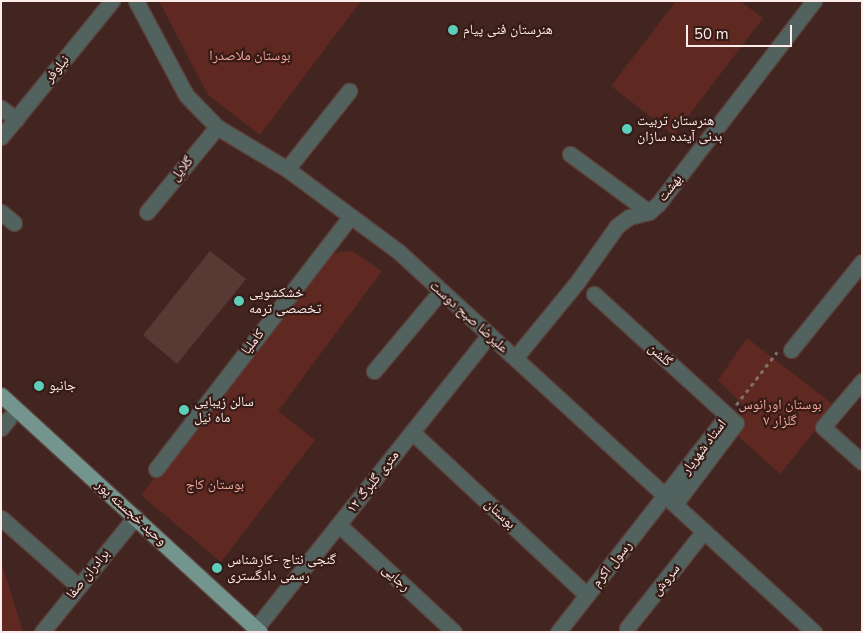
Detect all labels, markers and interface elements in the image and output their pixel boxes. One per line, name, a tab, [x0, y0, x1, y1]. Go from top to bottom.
scale bar	[688, 15, 794, 47]
place label: هنرستان فنی پیام	[463, 22, 553, 38]
marker: هنرستان فنی پیام	[447, 24, 459, 36]
text: 50 m	[694, 24, 729, 44]
park label: بوستان ملاصدرا	[209, 48, 291, 64]
street label: نیلوفر	[41, 52, 73, 86]
place label: هنرستان تربیت بدنی آینده سازان	[637, 113, 722, 146]
marker: هنرستان تربیت بدنی آینده سازان	[621, 123, 633, 135]
street label: گلایل	[167, 153, 197, 185]
street label: بهشت	[654, 171, 686, 205]
street label: علیرضا صبح دوست	[426, 277, 512, 357]
place label: خشکشویی تخصصی ترمه	[249, 285, 321, 318]
marker: خشکشویی تخصصی ترمه	[233, 295, 245, 307]
street label: کاملیا	[238, 326, 268, 358]
street label: گلشن	[644, 340, 676, 370]
place label: جانبو	[49, 378, 76, 394]
marker: جانبو	[33, 380, 45, 392]
place label: سالن زیبایی ماه نیل	[194, 394, 254, 427]
park label: بوستان اورانوس گلزار ۷	[738, 397, 822, 430]
marker: سالن زیبایی ماه نیل	[178, 404, 190, 416]
street label: استاد شهریار	[678, 416, 730, 478]
street label: ۱۲ متری گلبرگ	[343, 447, 403, 517]
street label: وحید خجسته پور	[92, 477, 170, 549]
park label: بوستان کاج	[186, 477, 244, 493]
street label: بوستان	[481, 495, 519, 533]
street label: رسول اکرم	[588, 537, 636, 591]
street label: برادران صفا	[63, 546, 113, 602]
place label: گنجی نتاج -کارشناس رسمی دادگستری	[227, 552, 336, 584]
street label: رجایی	[378, 561, 414, 595]
street label: سروش	[648, 561, 684, 599]
marker: گنجی نتاج -کارشناس رسمی دادگستری	[211, 562, 223, 574]

